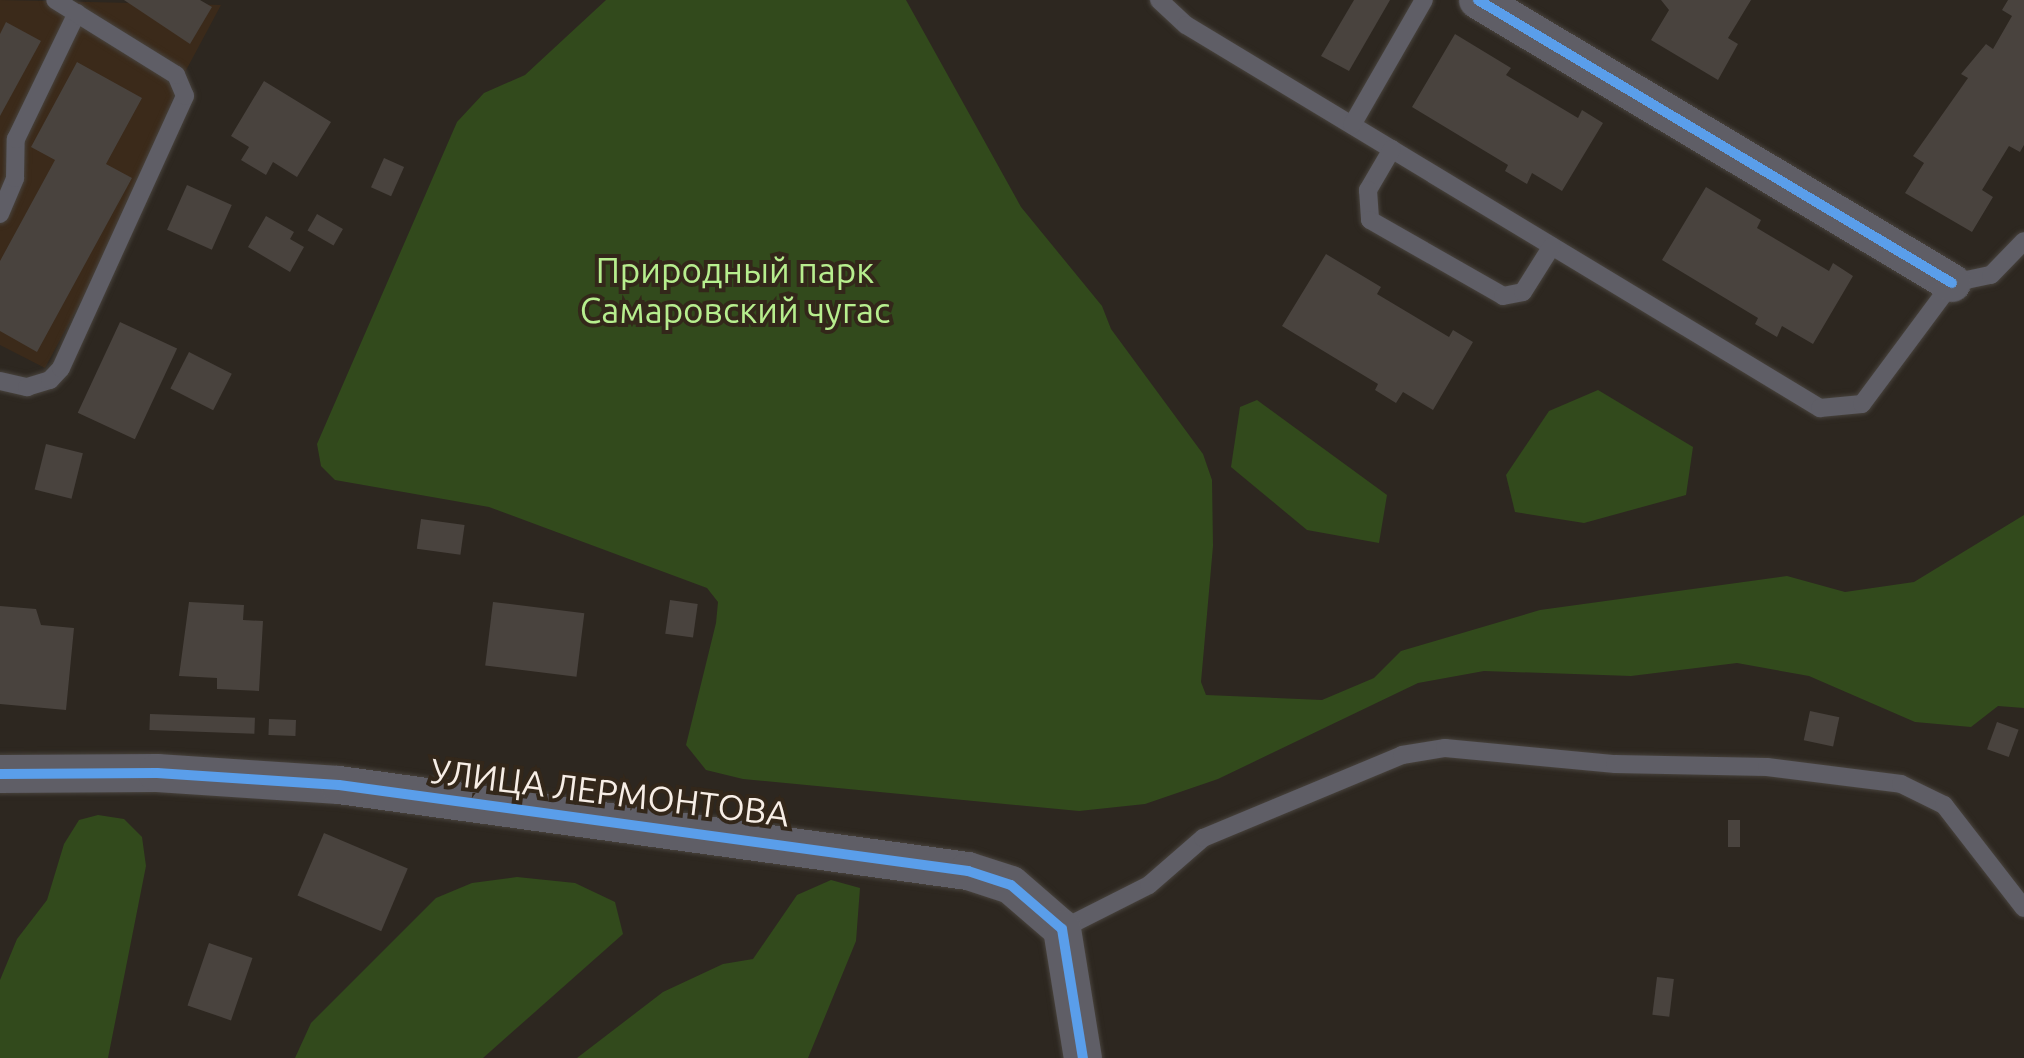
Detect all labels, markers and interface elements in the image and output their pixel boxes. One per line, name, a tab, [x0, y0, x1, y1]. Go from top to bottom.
park label: Природный парк Самаровский чугас	[580, 249, 890, 331]
street label: УЛИЦА ЛЕРМОНТОВА	[428, 749, 792, 835]

